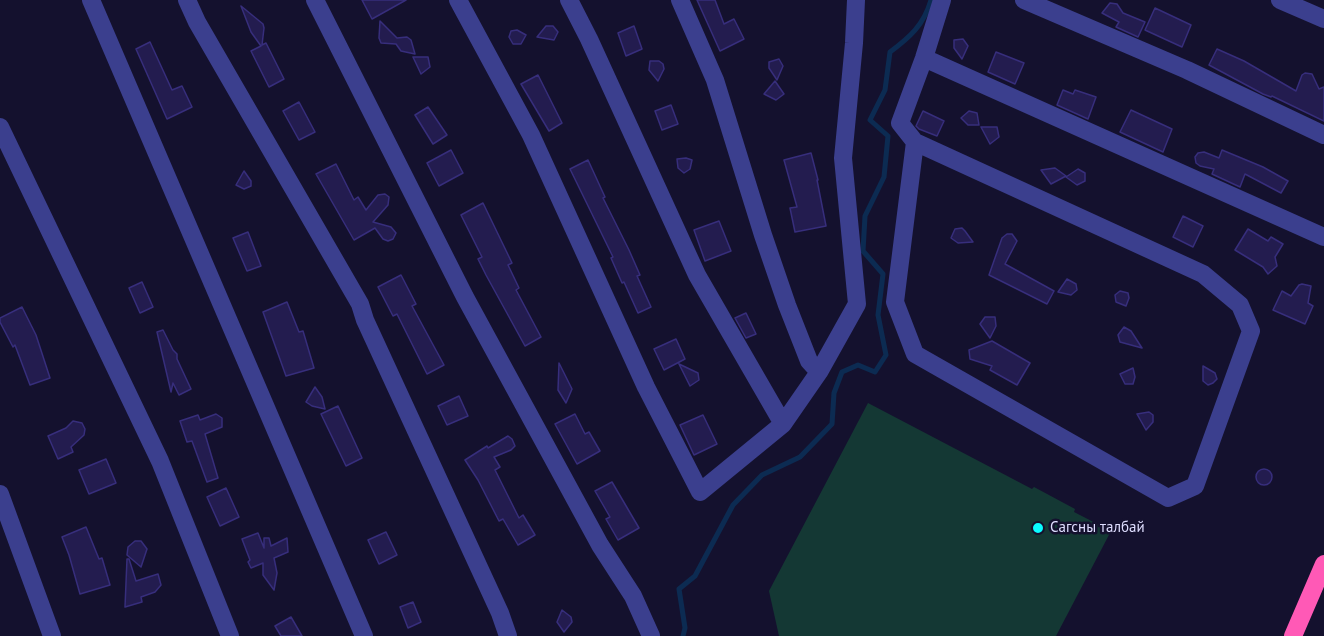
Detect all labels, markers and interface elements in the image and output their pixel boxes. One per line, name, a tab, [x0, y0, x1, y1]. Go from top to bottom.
place label: Сагсны талбай	[1050, 519, 1145, 537]
marker: Сагсны талбай	[1031, 521, 1045, 535]

